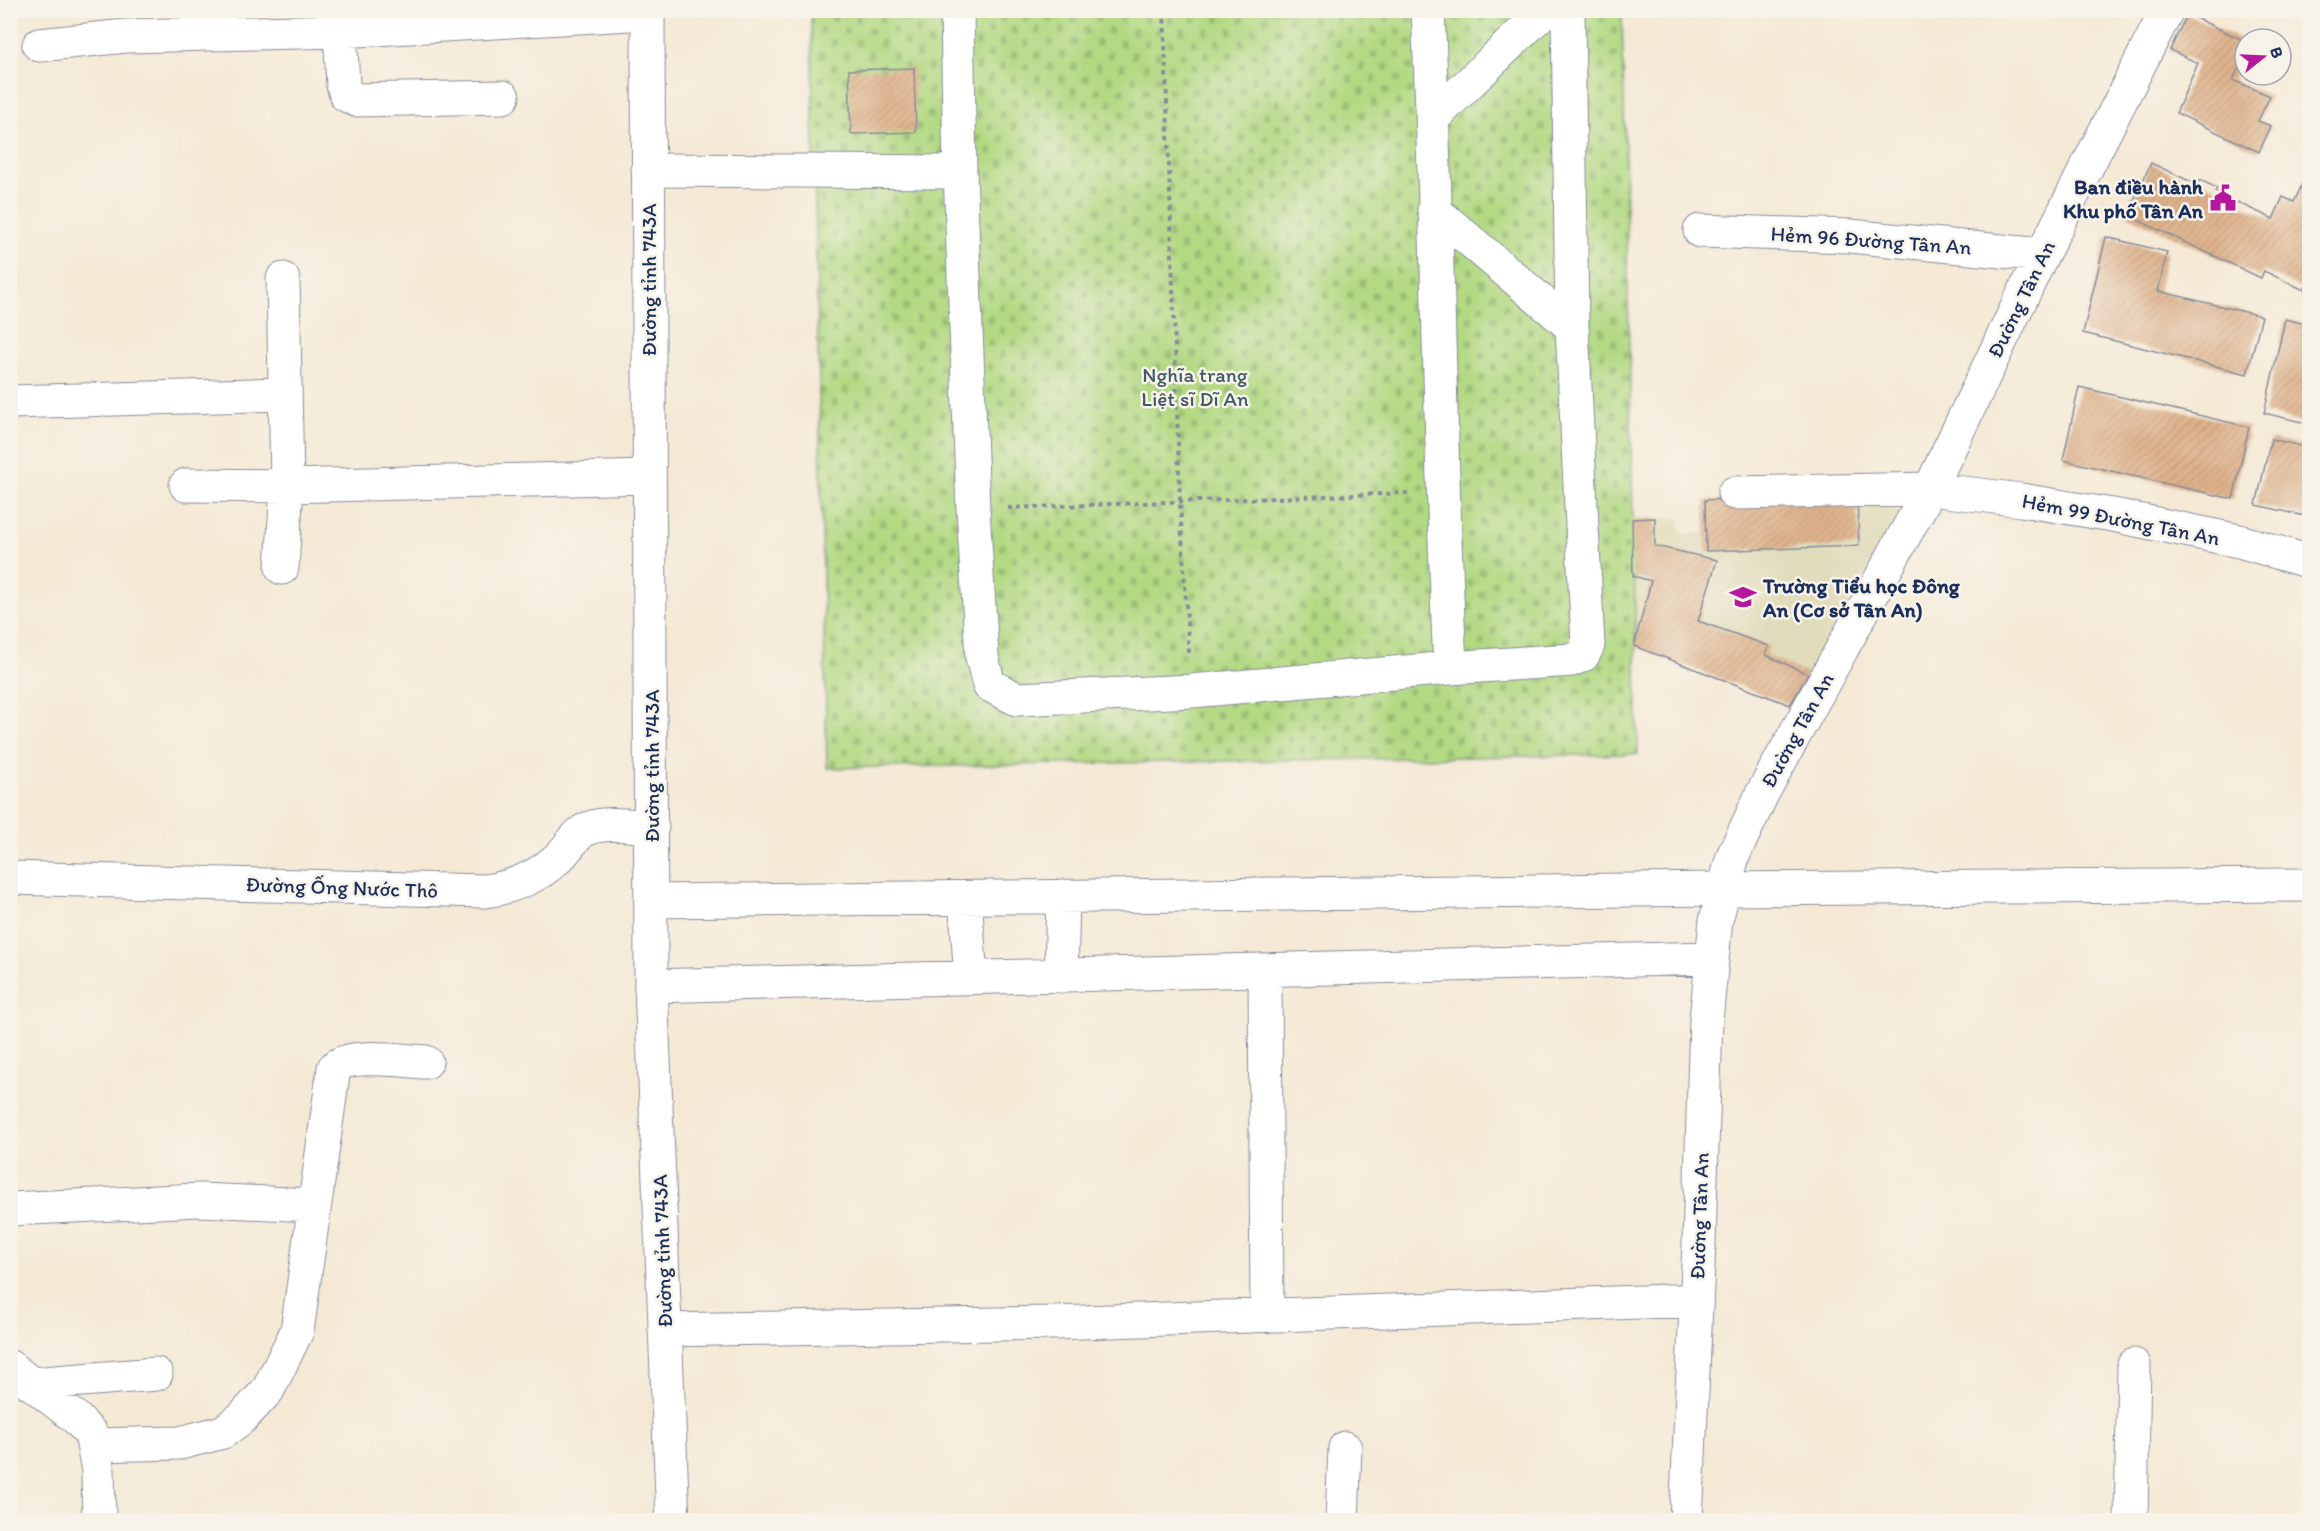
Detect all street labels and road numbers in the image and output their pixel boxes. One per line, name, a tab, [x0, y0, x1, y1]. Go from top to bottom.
street label: Đường tỉnh 743A	[636, 203, 661, 357]
street label: Hẻm 96 Đường Tân An	[1770, 221, 1972, 259]
street label: Đường Tân An	[1982, 236, 2060, 362]
street label: Hẻm 99 Đường Tân An	[2020, 488, 2222, 550]
street label: Đường Tân An	[1755, 668, 1839, 792]
street label: Đường tỉnh 743A	[639, 689, 664, 843]
street label: Đường Ống Nước Thô	[245, 871, 439, 903]
street label: Đường Tân An	[1684, 1152, 1714, 1280]
street label: Đường tỉnh 743A	[647, 1173, 677, 1328]

